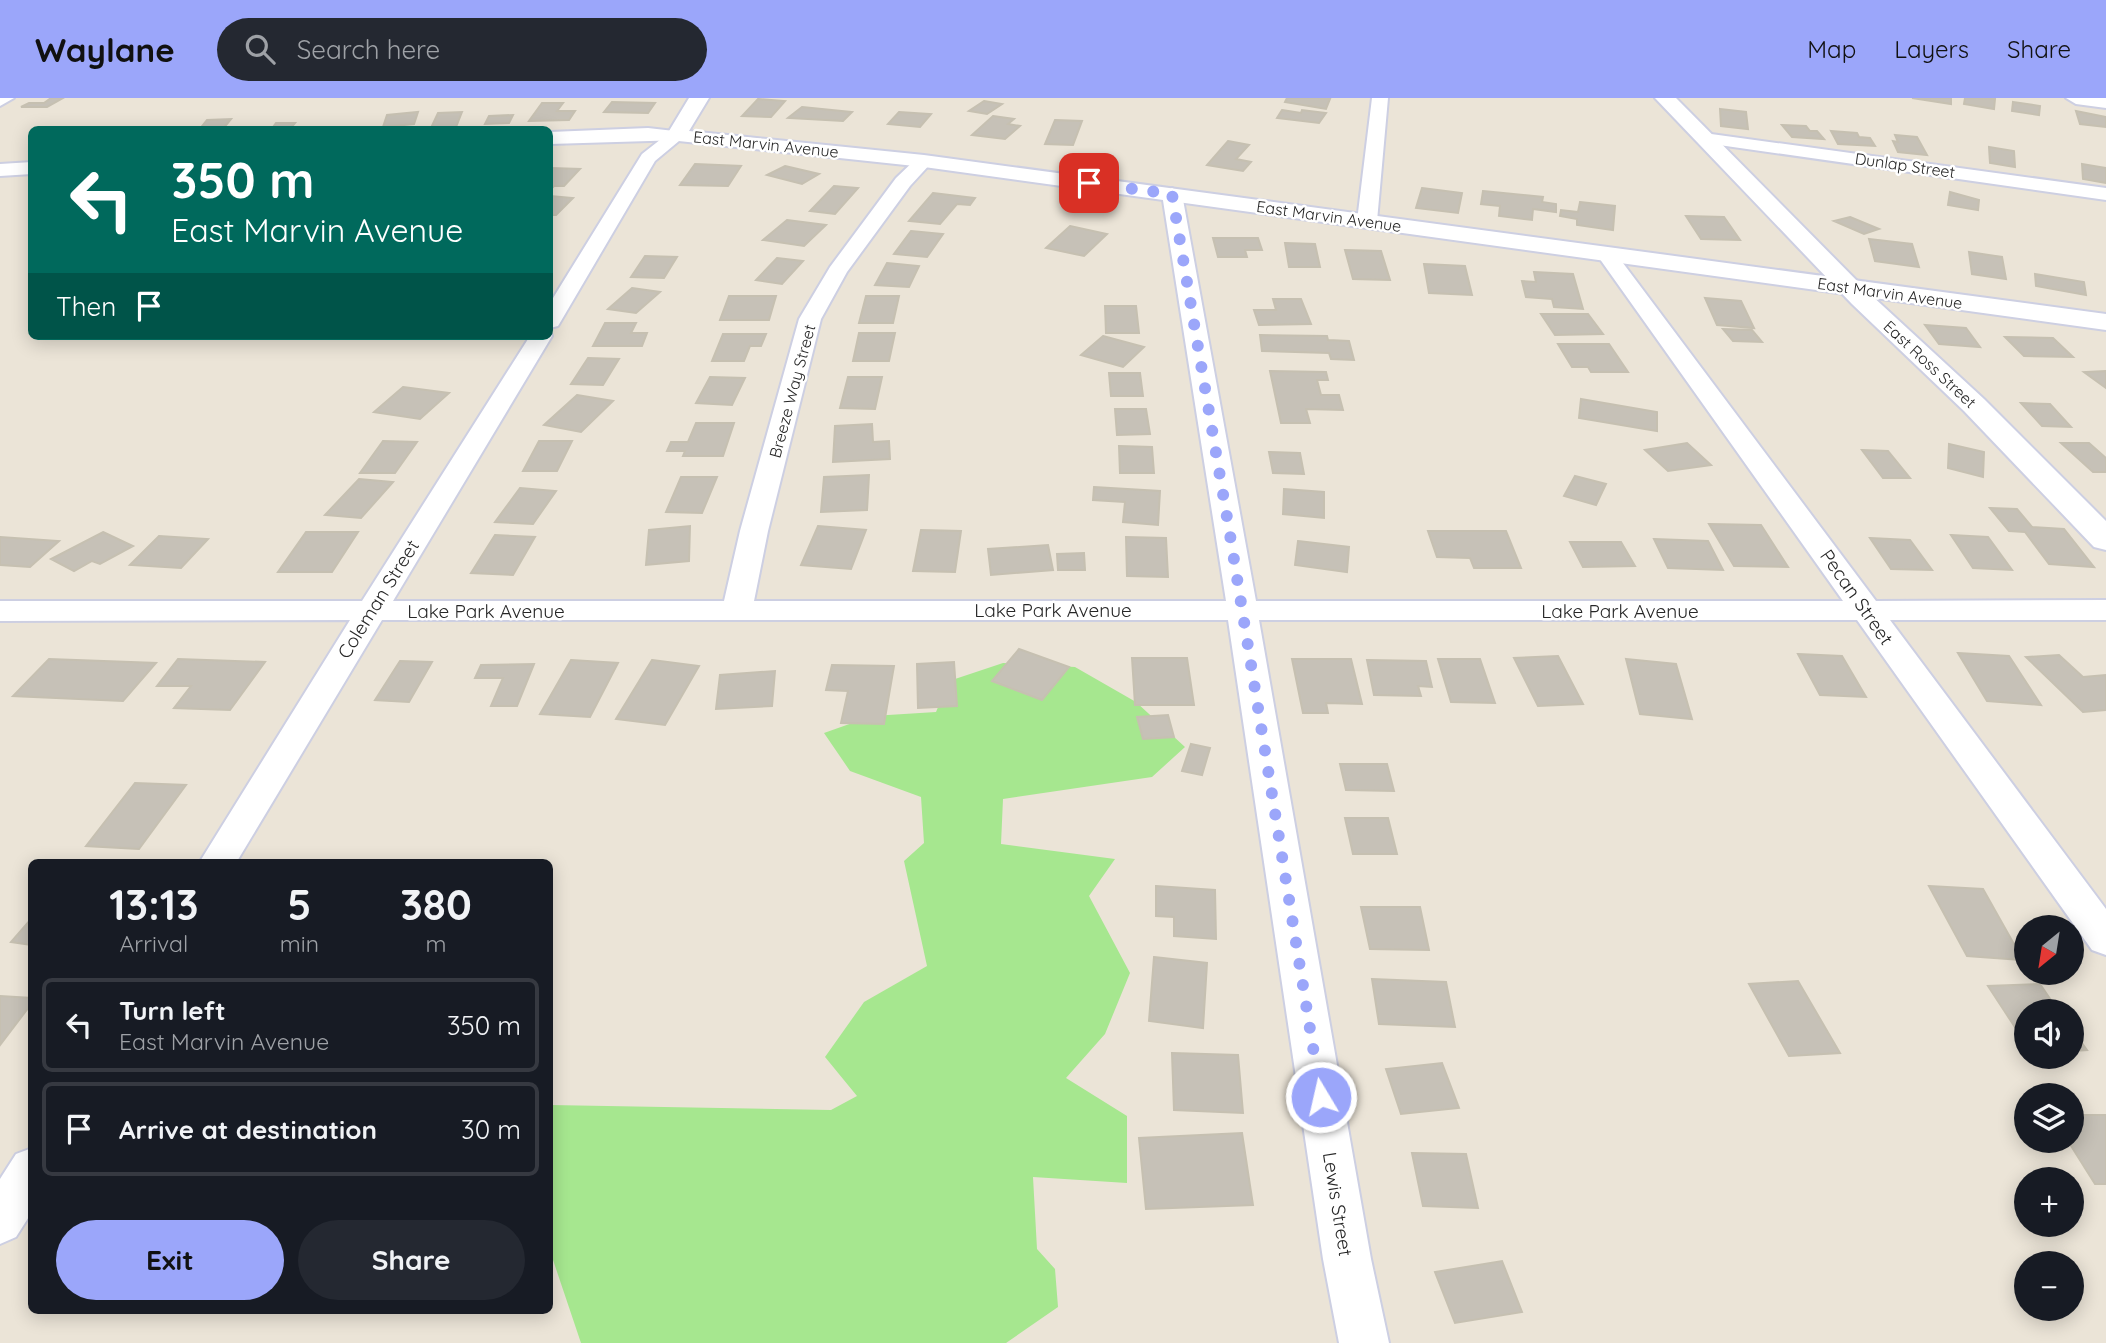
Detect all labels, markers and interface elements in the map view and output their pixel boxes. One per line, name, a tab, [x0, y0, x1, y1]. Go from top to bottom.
search box	[217, 18, 707, 81]
text: Waylane	[35, 29, 175, 70]
icon: search	[241, 30, 279, 68]
text: Search here	[297, 33, 440, 66]
text: Map	[1807, 34, 1856, 64]
text: Layers	[1894, 34, 1969, 64]
text: Share	[2007, 34, 2071, 64]
street label: East Marvin Avenue	[692, 126, 840, 162]
street label: Dunlap Street	[1854, 148, 1956, 182]
text: 350 m	[171, 149, 315, 210]
pin	[1059, 153, 1119, 213]
icon: left	[56, 154, 147, 245]
icon: arrive	[1070, 164, 1108, 202]
street label: East Marvin Avenue	[1255, 196, 1403, 236]
text: East Marvin Avenue	[171, 210, 463, 250]
street label: East Marvin Avenue	[1816, 273, 1964, 313]
icon: arrive	[130, 287, 168, 325]
text: Then	[56, 290, 116, 323]
street label: East Ross Street	[1879, 316, 1981, 412]
street label: Breeze Way Street	[765, 322, 819, 460]
street label: Coleman Street	[332, 535, 424, 663]
street label: Pecan Street	[1815, 545, 1899, 649]
street label: Lake Park Avenue	[974, 598, 1132, 622]
street label: Lake Park Avenue	[407, 599, 565, 623]
street label: Lake Park Avenue	[1541, 599, 1699, 623]
text: 13:13	[109, 878, 199, 931]
text: 5	[287, 878, 312, 931]
text: 380	[400, 878, 472, 931]
north arrow	[2014, 915, 2084, 985]
map controls	[2014, 915, 2084, 1321]
text: Arrival	[119, 929, 188, 958]
text: min	[280, 929, 319, 958]
text: m	[426, 929, 446, 958]
text: Turn left	[119, 994, 226, 1027]
button: sound	[2014, 999, 2084, 1069]
icon: left	[60, 1006, 98, 1044]
text: 350 m	[447, 1009, 521, 1042]
text: East Marvin Avenue	[119, 1027, 329, 1056]
position arrow	[1284, 1060, 1358, 1134]
button: layers	[2014, 1083, 2084, 1153]
icon: arrive	[60, 1110, 98, 1148]
text: Arrive at destination	[119, 1113, 377, 1146]
text: 30 m	[461, 1113, 521, 1146]
street label: Lewis Street	[1318, 1150, 1358, 1258]
button: +	[2014, 1167, 2084, 1237]
button: Exit	[56, 1220, 284, 1300]
button: Share	[298, 1220, 525, 1300]
button: −	[2014, 1251, 2084, 1321]

